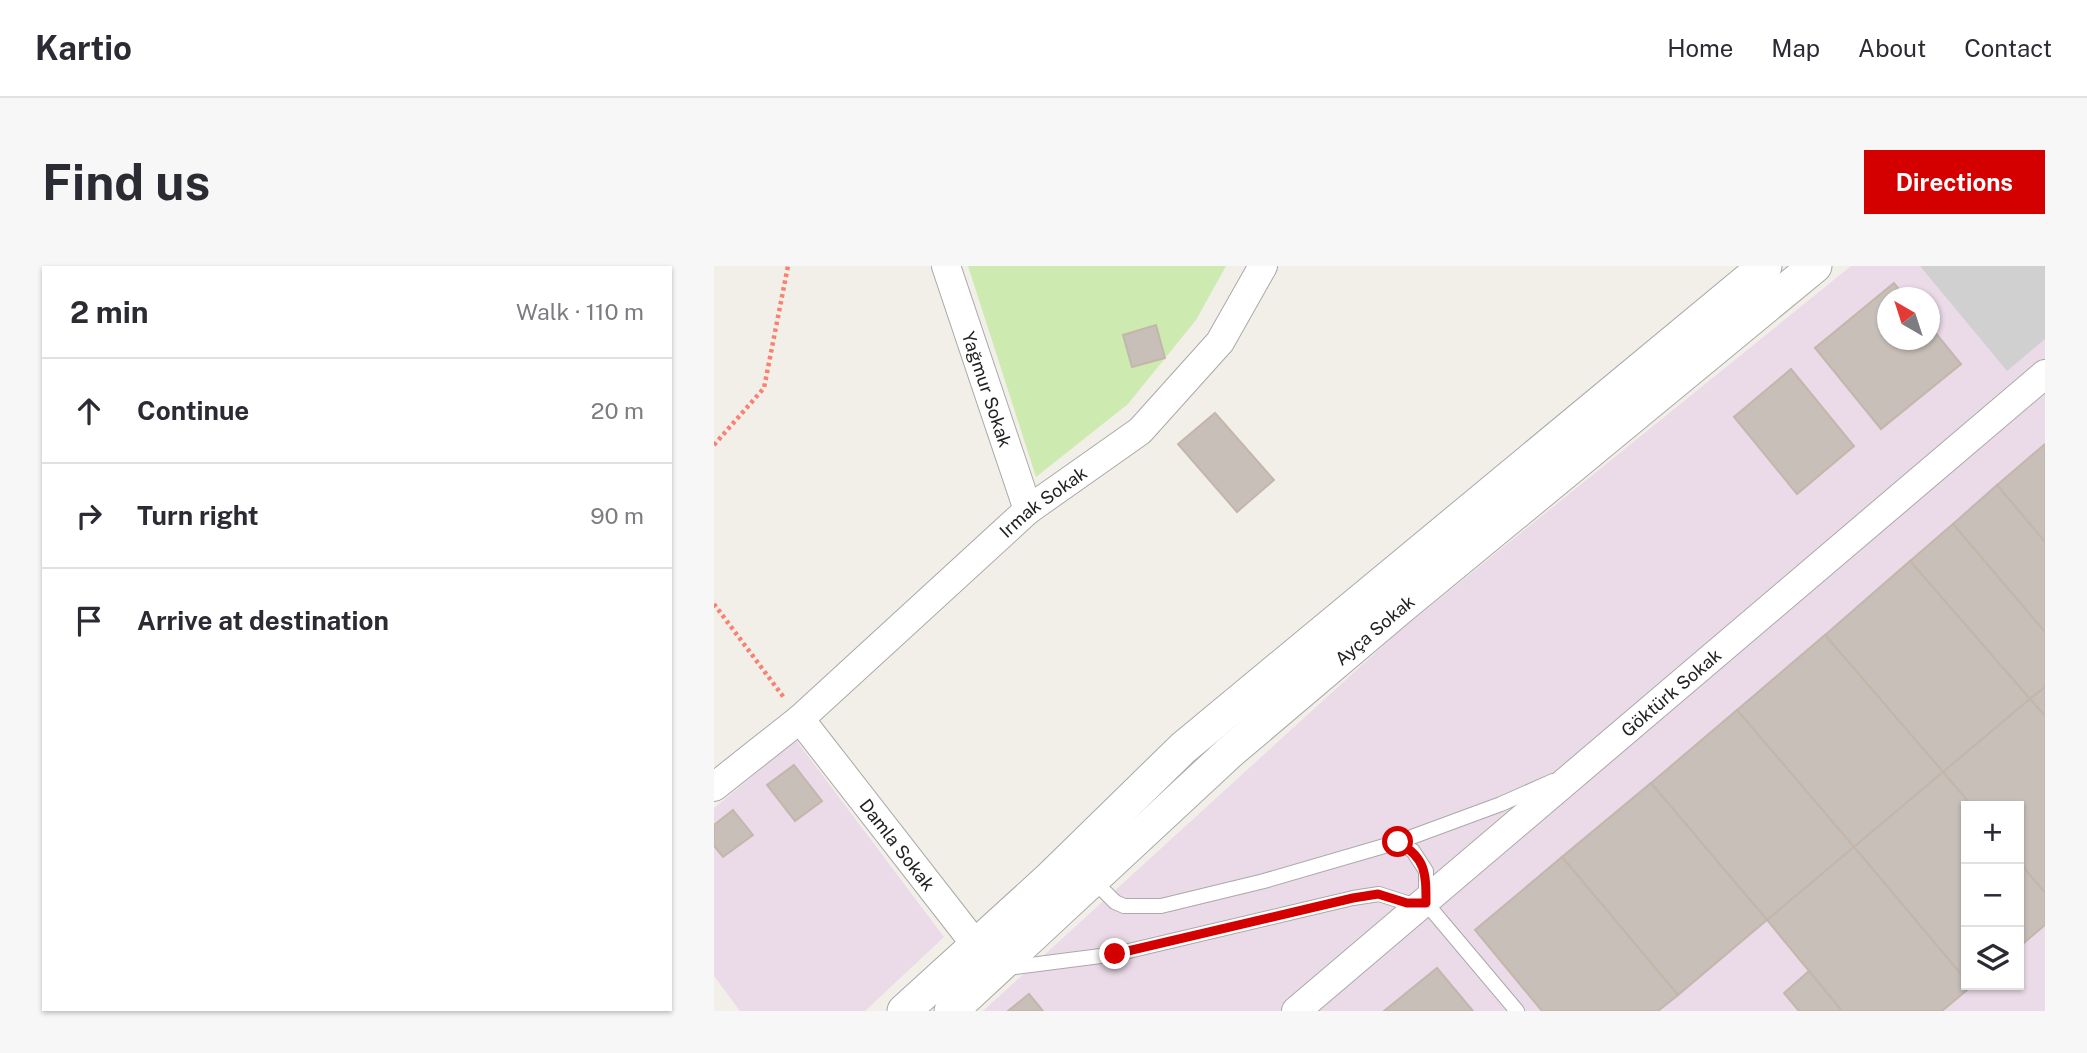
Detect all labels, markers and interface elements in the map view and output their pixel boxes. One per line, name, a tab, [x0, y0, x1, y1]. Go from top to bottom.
text: Kartio	[35, 29, 132, 67]
text: Home	[1667, 34, 1733, 62]
text: Map	[1771, 34, 1820, 62]
text: About	[1858, 34, 1926, 62]
text: Contact	[1964, 34, 2052, 62]
button: Directions	[1864, 150, 2045, 214]
text: Find us	[42, 153, 210, 211]
north arrow	[1877, 287, 1940, 350]
text: 2 min	[70, 294, 149, 330]
text: Walk · 110 m	[516, 298, 644, 325]
street label: Yağmur Sokak	[958, 329, 1017, 450]
icon: ahead	[70, 392, 108, 430]
text: Continue	[137, 395, 249, 426]
text: 20 m	[591, 397, 644, 424]
street label: Irmak Sokak	[995, 462, 1091, 541]
icon: right	[70, 497, 108, 535]
text: Turn right	[137, 500, 259, 531]
text: 90 m	[590, 502, 644, 529]
street label: Ayça Sokak	[1330, 590, 1418, 669]
icon: arrive	[70, 602, 108, 640]
text: Arrive at destination	[137, 605, 389, 636]
street label: Göktürk Sokak	[1617, 644, 1725, 741]
street label: Damla Sokak	[856, 795, 940, 894]
map controls	[1961, 801, 2024, 990]
button: +	[1961, 801, 2024, 864]
route start	[1382, 826, 1413, 857]
button: −	[1961, 864, 2024, 927]
button: layers	[1961, 927, 2024, 990]
route end	[1099, 938, 1130, 969]

